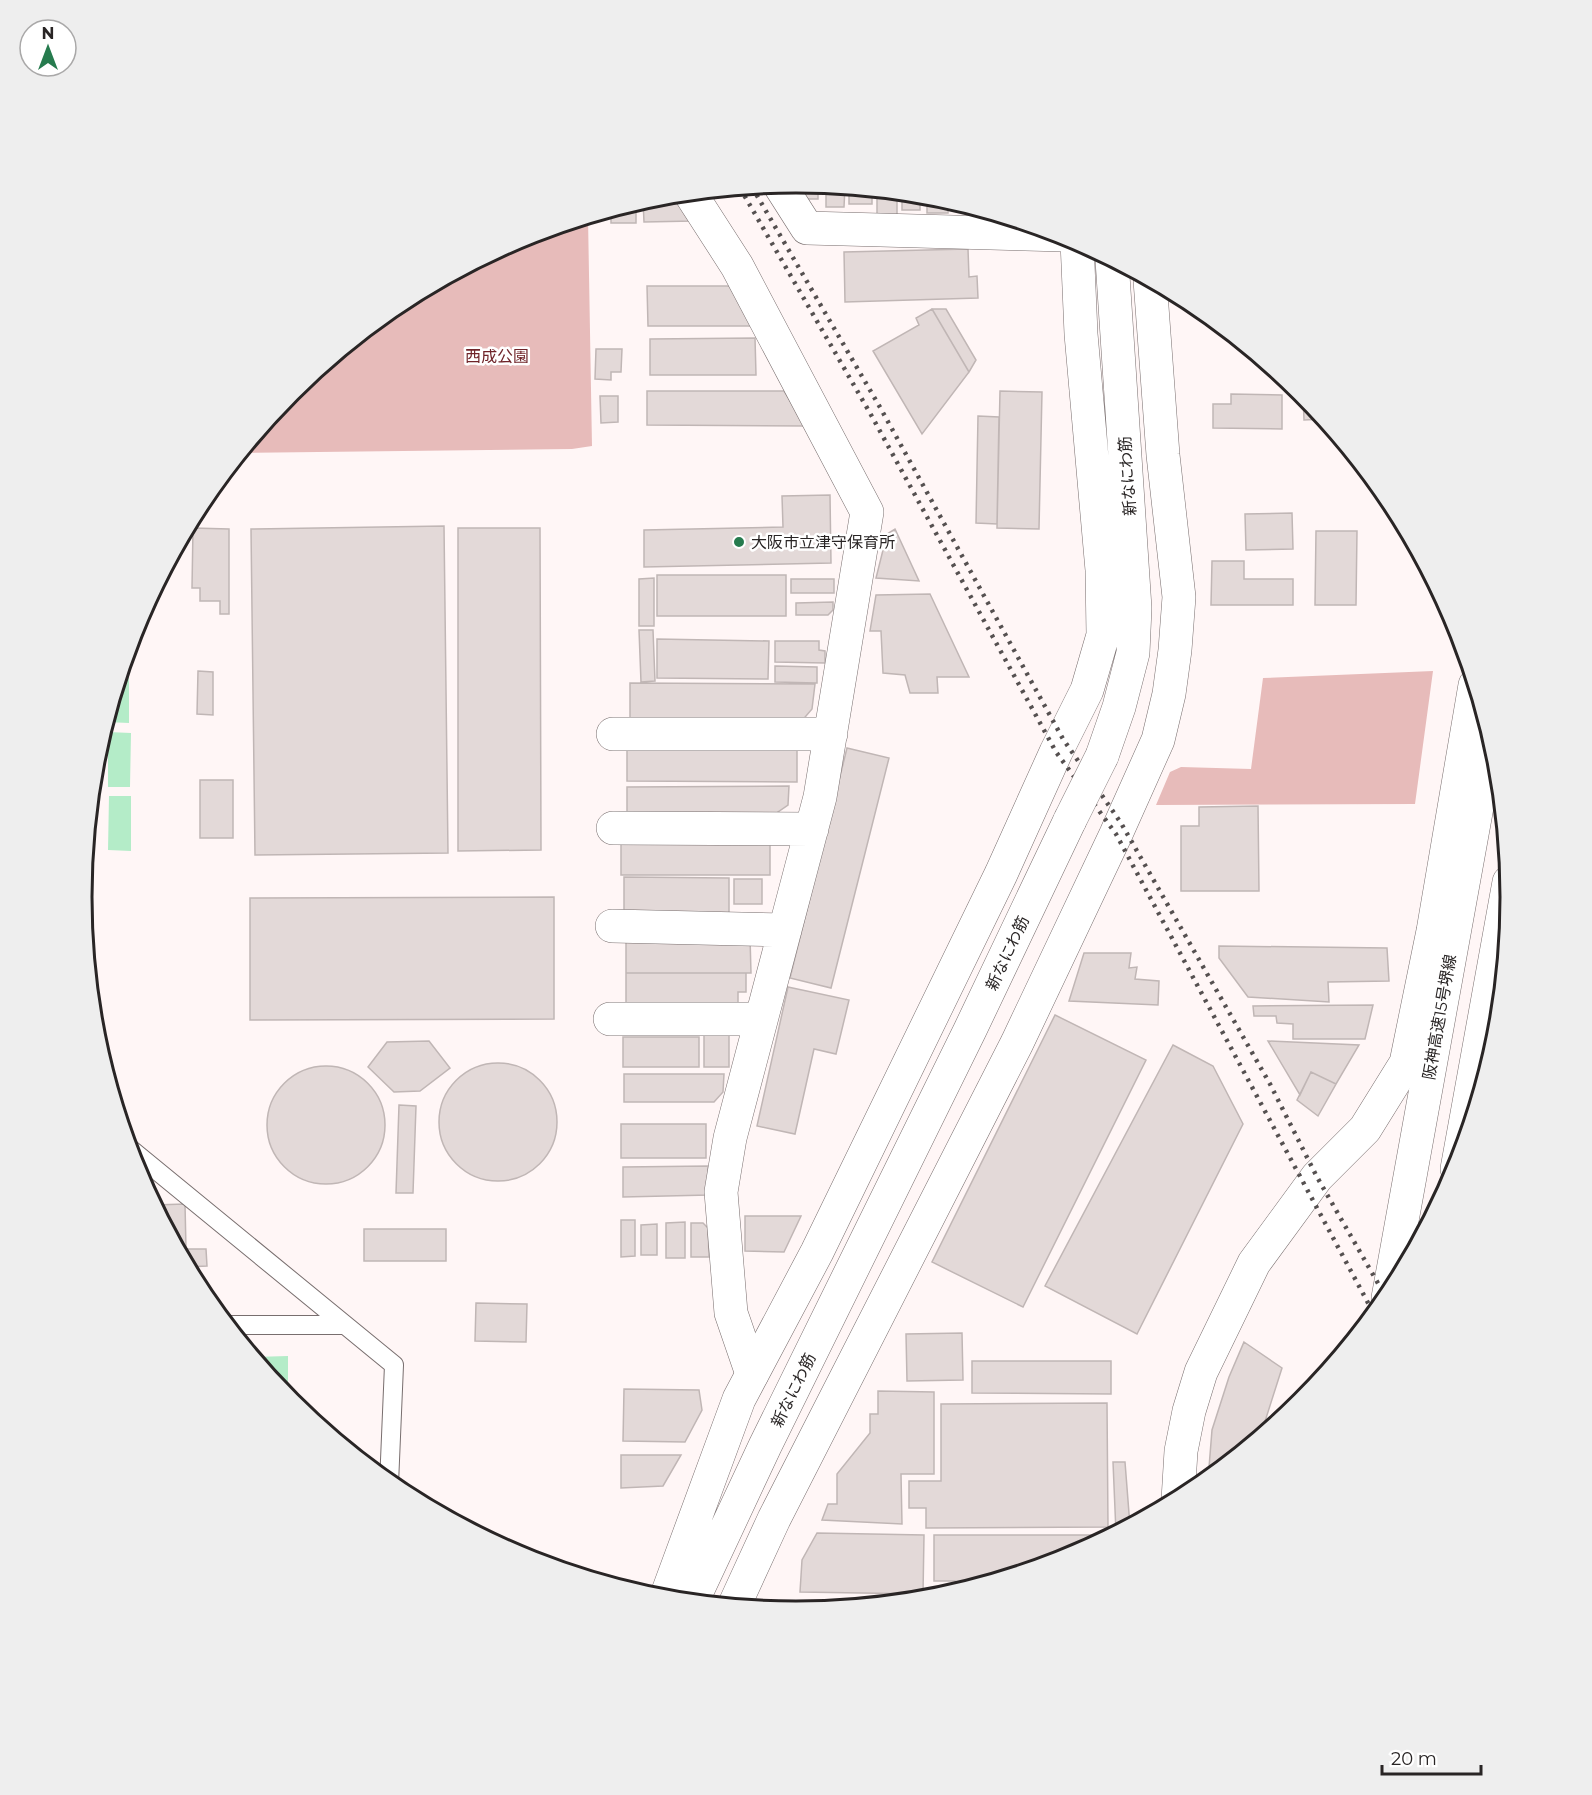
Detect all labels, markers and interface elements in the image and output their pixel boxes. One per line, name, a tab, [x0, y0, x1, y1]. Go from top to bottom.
north arrow	[18, 18, 78, 78]
text: N	[42, 24, 54, 43]
park label: 西成公園	[465, 347, 529, 366]
street label: 新なにわ筋	[1115, 435, 1140, 517]
place label: 大阪市立津守保育所	[751, 533, 895, 552]
marker: 大阪市立津守保育所	[732, 535, 746, 549]
street label: 新なにわ筋	[982, 913, 1033, 993]
street label: 阪神高速15号堺線	[1419, 953, 1460, 1081]
street label: 新なにわ筋	[767, 1350, 820, 1430]
scale bar	[1382, 1738, 1481, 1776]
text: 20 m	[1391, 1748, 1437, 1770]

